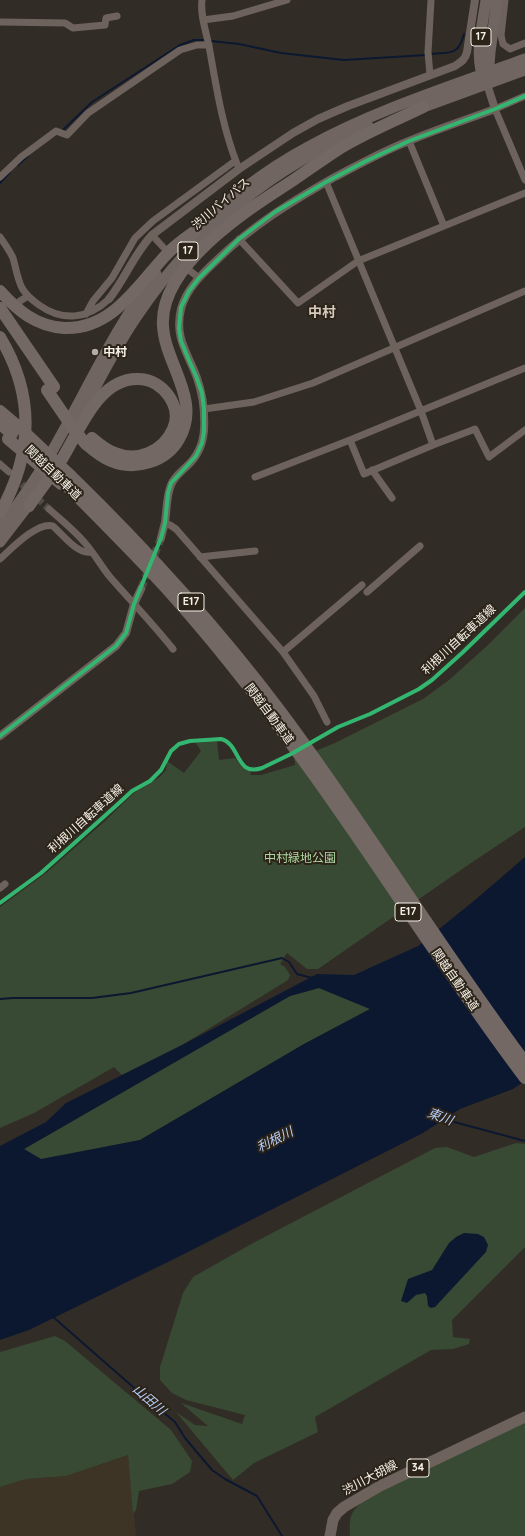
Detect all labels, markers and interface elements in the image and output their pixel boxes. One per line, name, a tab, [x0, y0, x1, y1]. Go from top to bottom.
road number: 17	[471, 28, 491, 46]
street label: 渋川バイパス	[189, 175, 253, 233]
road number: 17	[178, 242, 198, 260]
district label: 中村	[308, 305, 336, 321]
place label: 中村	[103, 345, 127, 359]
marker: 中村	[90, 347, 100, 357]
street label: 関越自動車道	[22, 443, 84, 503]
road number: E17	[178, 593, 204, 611]
street label: 利根川自転車道線	[419, 602, 499, 678]
street label: 関越自動車道	[242, 681, 296, 747]
street label: 利根川自転車道線	[46, 782, 126, 856]
park label: 中村緑地公園	[264, 851, 336, 865]
road number: E17	[395, 903, 421, 921]
street label: 関越自動車道	[428, 946, 482, 1014]
water label: 東川	[425, 1105, 455, 1129]
water label: 利根川	[254, 1124, 296, 1156]
water label: 山田川	[129, 1381, 169, 1419]
street label: 渋川大胡線	[340, 1458, 400, 1498]
road number: 34	[407, 1459, 429, 1477]

